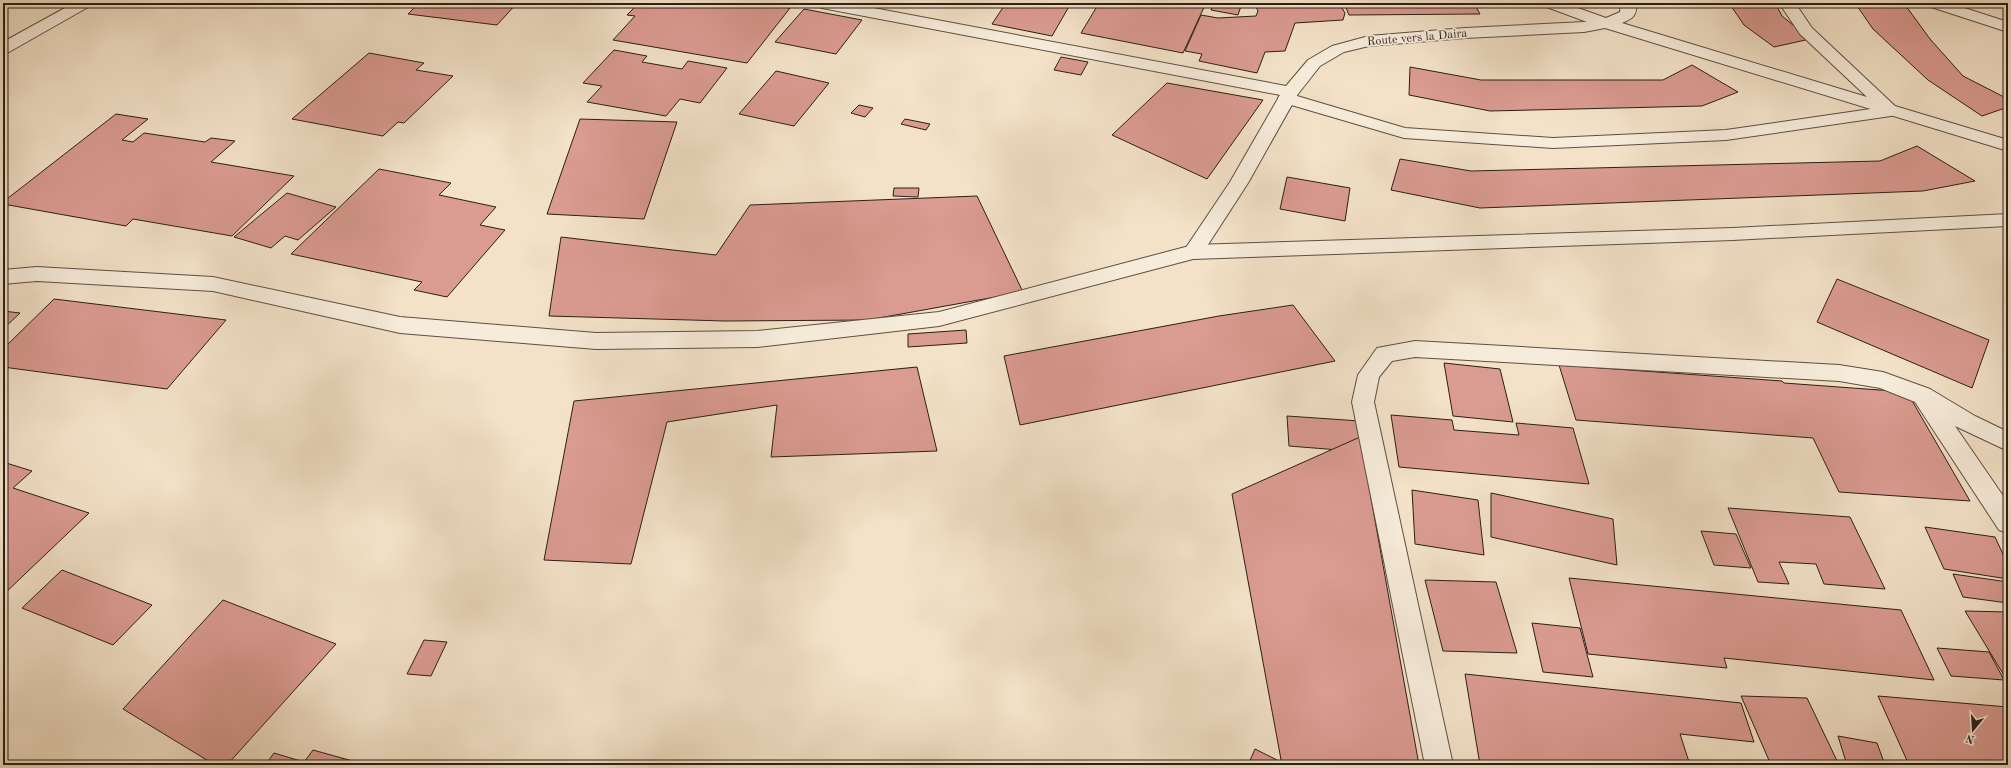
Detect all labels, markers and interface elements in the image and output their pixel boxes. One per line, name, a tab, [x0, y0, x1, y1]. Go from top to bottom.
street label: Route vers la Daira	[1366, 28, 1468, 48]
north arrow	[1953, 710, 1993, 750]
text: N	[1964, 731, 1976, 745]

